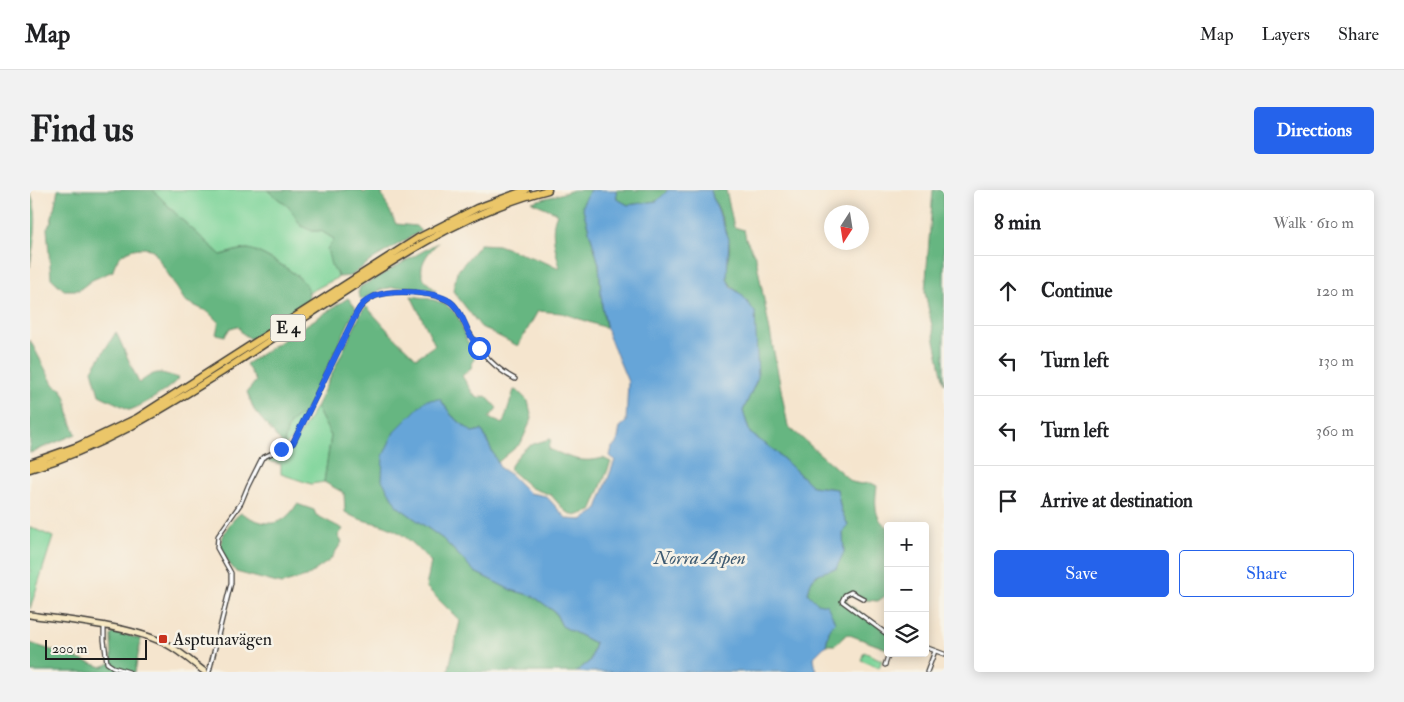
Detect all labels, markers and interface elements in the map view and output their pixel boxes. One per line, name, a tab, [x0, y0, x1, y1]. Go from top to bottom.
text: Map	[25, 19, 70, 50]
text: Map	[1200, 23, 1234, 46]
text: Layers	[1262, 23, 1310, 46]
text: Share	[1338, 23, 1379, 46]
button: Directions	[1254, 107, 1374, 154]
text: Find us	[30, 108, 134, 152]
north arrow	[824, 205, 869, 250]
text: 8 min	[994, 209, 1041, 236]
text: Walk · 610 m	[1273, 213, 1354, 233]
icon: ahead	[994, 277, 1022, 305]
text: Continue	[1041, 279, 1112, 303]
text: 120 m	[1316, 281, 1354, 301]
road number: E 4	[270, 315, 306, 342]
route start	[468, 337, 491, 360]
icon: left	[994, 347, 1022, 375]
text: Turn left	[1041, 349, 1109, 373]
text: 130 m	[1318, 351, 1354, 371]
icon: left	[994, 417, 1022, 445]
text: Turn left	[1041, 419, 1109, 443]
text: 360 m	[1316, 421, 1354, 441]
route end	[270, 438, 293, 461]
icon: arrive	[994, 487, 1022, 515]
text: Arrive at destination	[1041, 489, 1193, 513]
map controls	[884, 522, 929, 657]
button: +	[884, 522, 929, 567]
water label: Norra Aspen	[653, 546, 746, 570]
button: Save	[994, 550, 1169, 597]
button: Share	[1179, 550, 1354, 597]
button: −	[884, 567, 929, 612]
button: layers	[884, 612, 929, 657]
place label: Asptunavägen	[172, 628, 272, 651]
marker: Asptunavägen	[157, 633, 169, 645]
scale bar	[45, 637, 148, 660]
text: 200 m	[52, 640, 87, 657]

